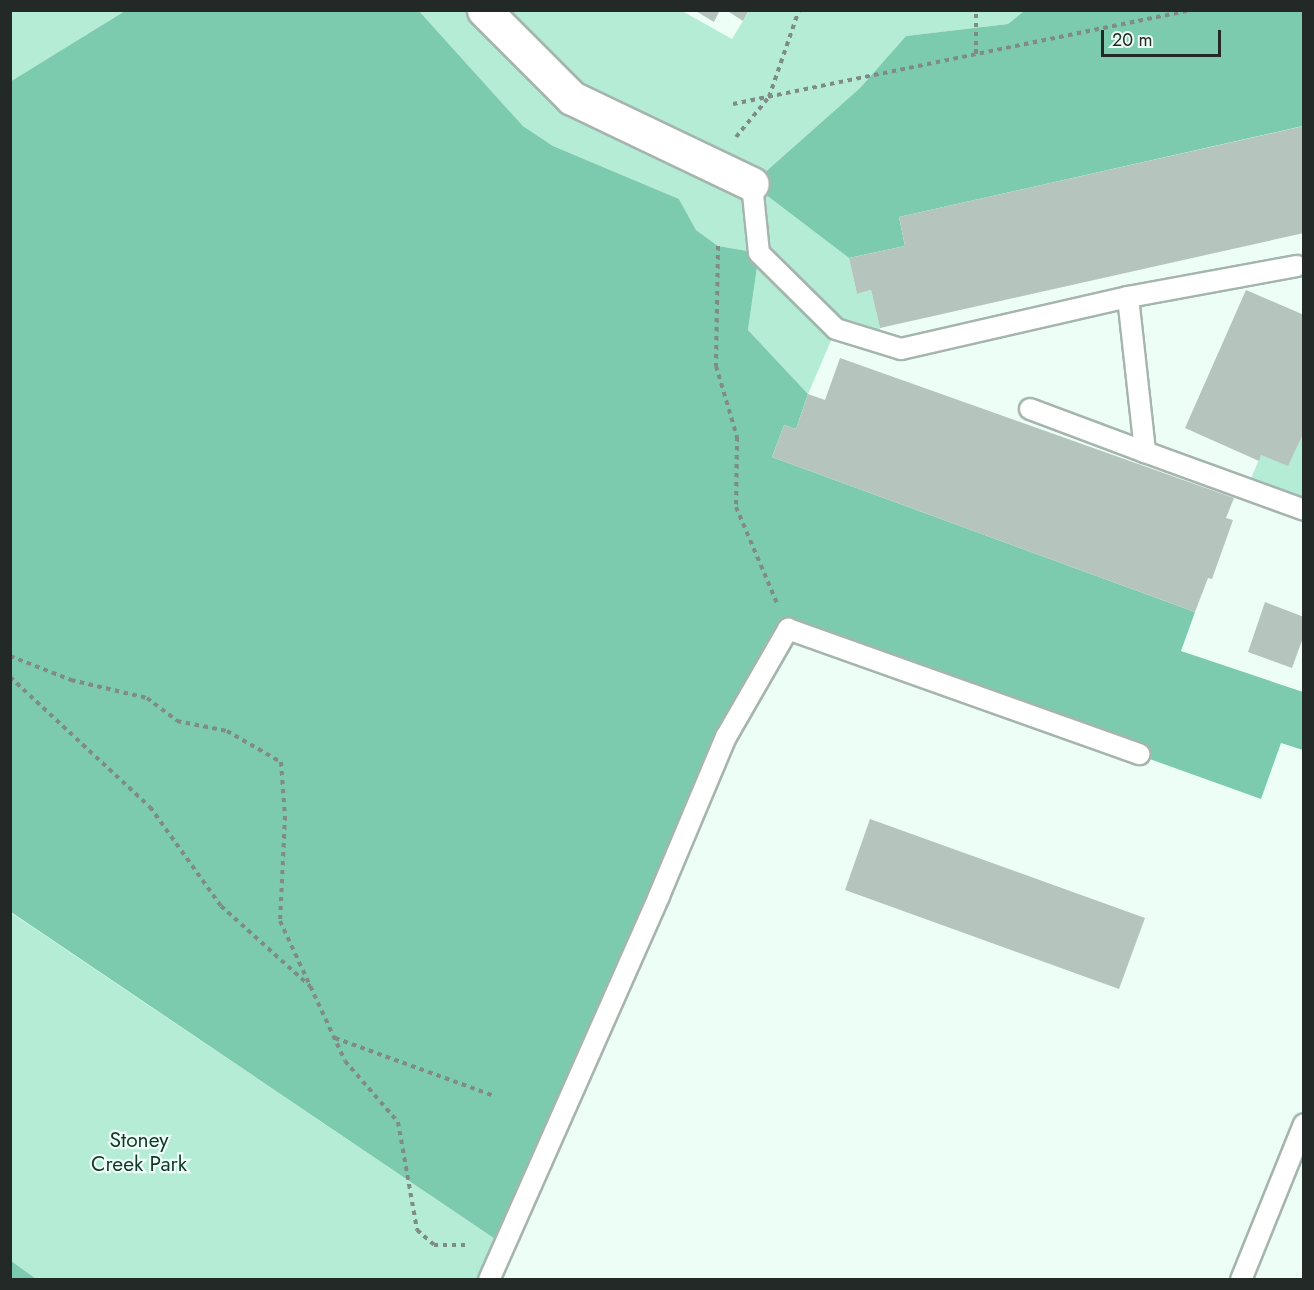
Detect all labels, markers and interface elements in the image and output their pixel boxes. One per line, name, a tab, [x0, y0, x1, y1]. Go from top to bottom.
scale bar	[1104, 18, 1224, 56]
text: 20 m	[1112, 27, 1152, 53]
park label: Stoney Creek Park	[91, 1127, 187, 1177]

